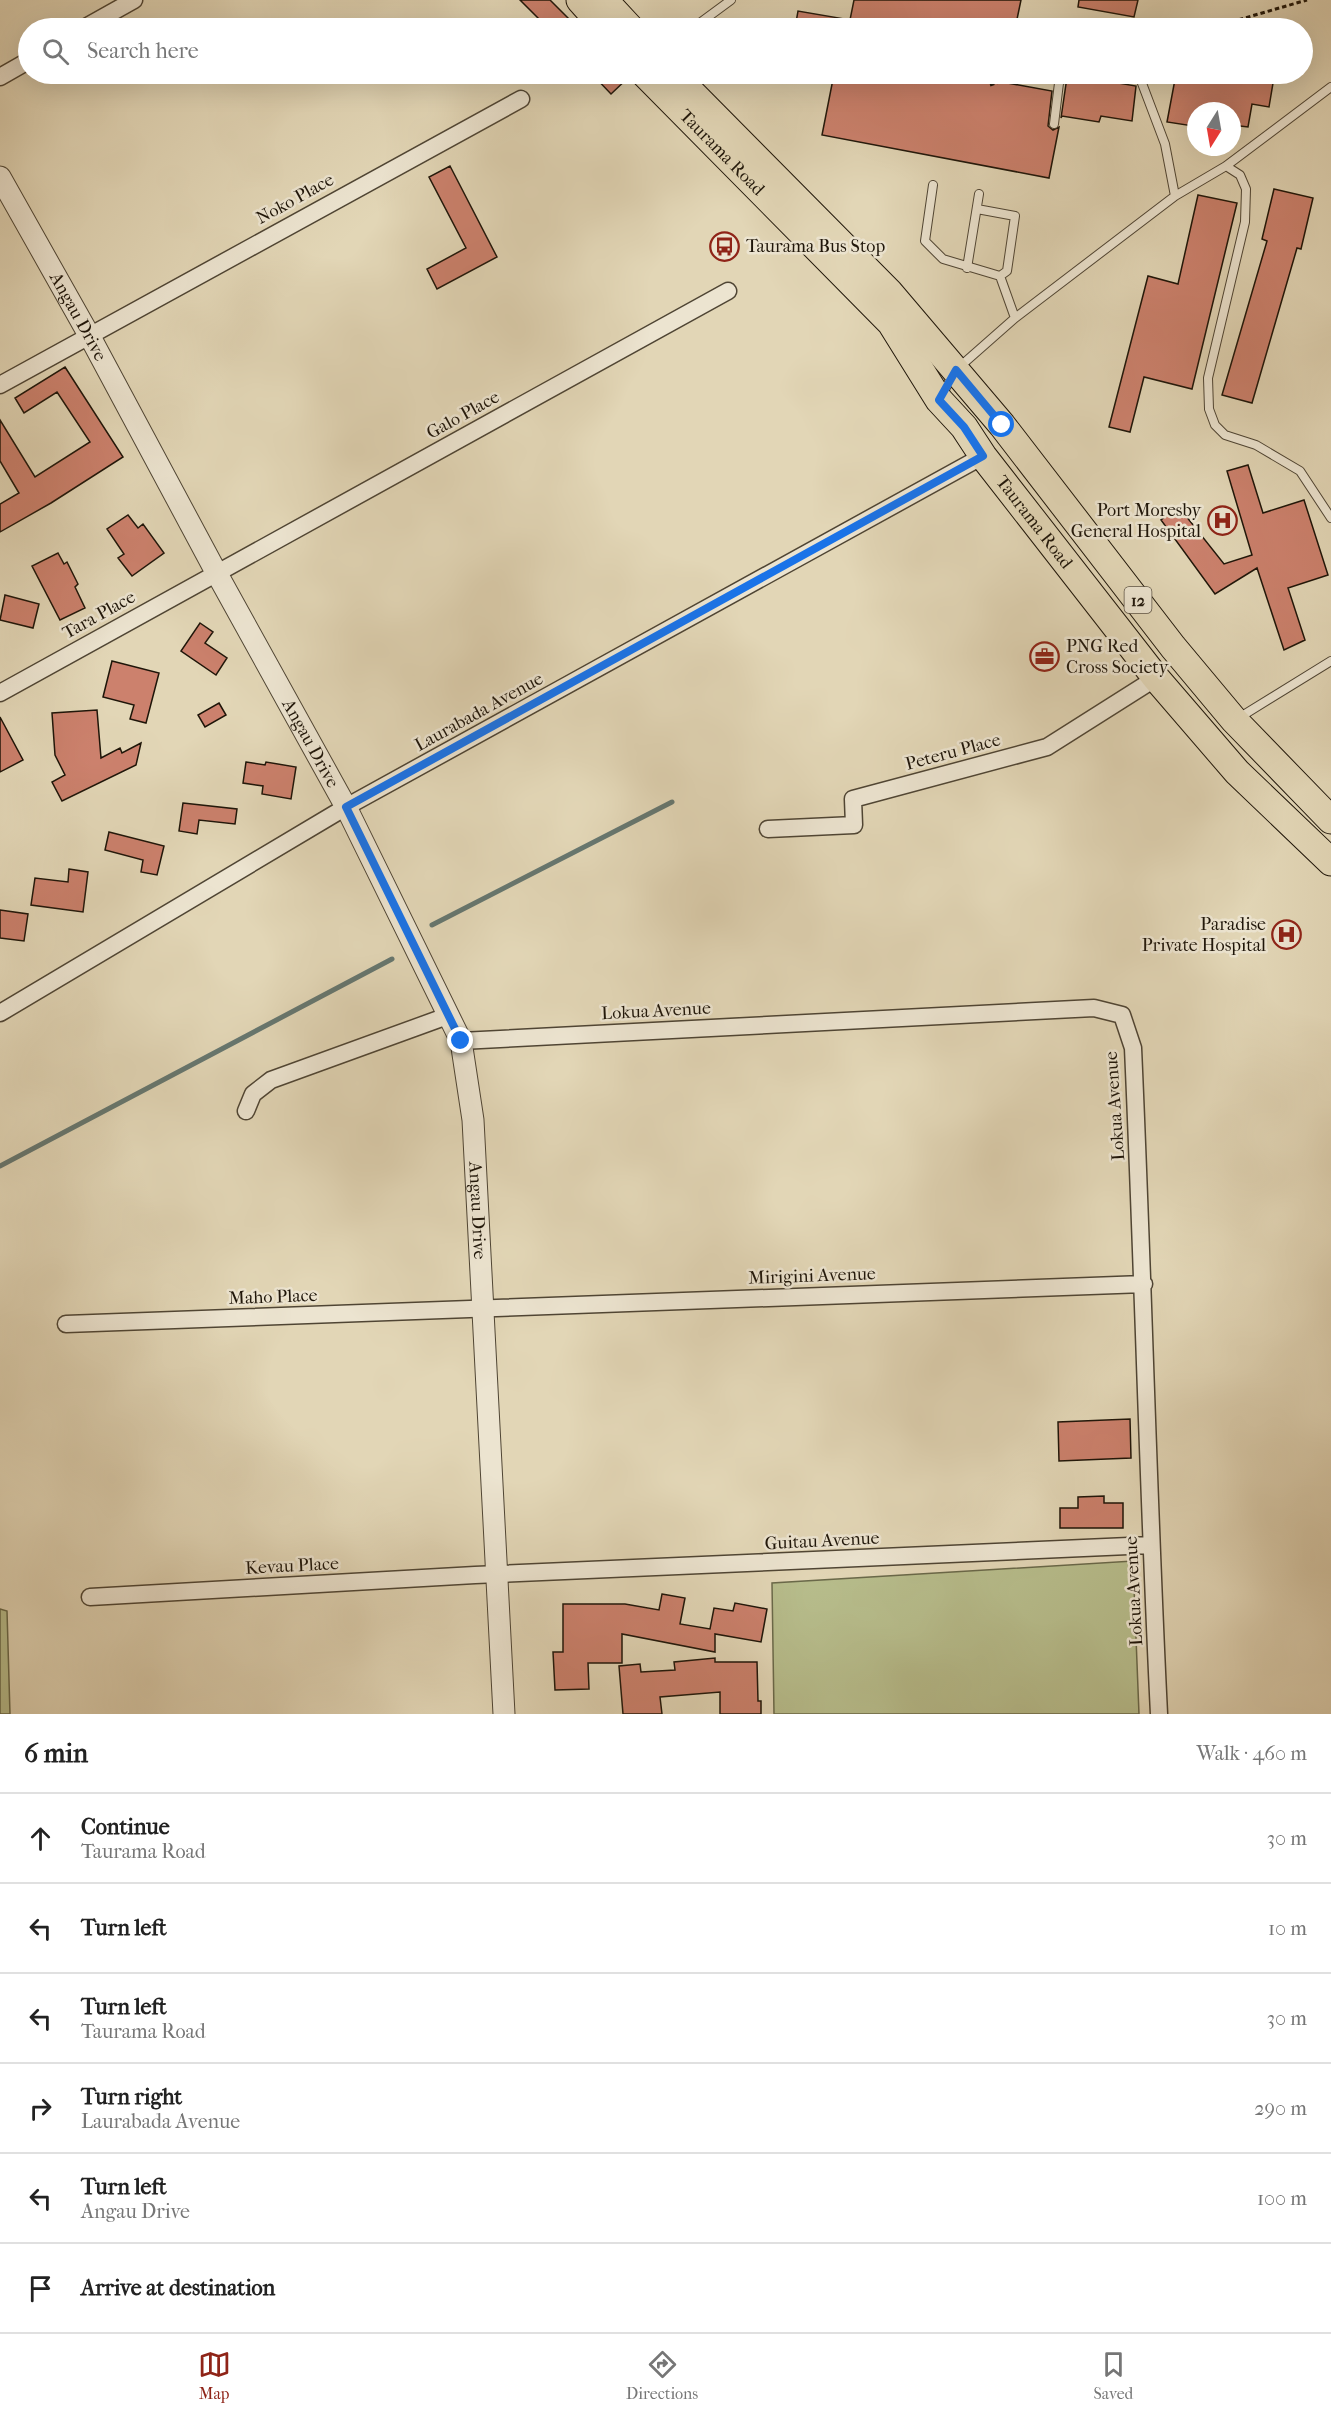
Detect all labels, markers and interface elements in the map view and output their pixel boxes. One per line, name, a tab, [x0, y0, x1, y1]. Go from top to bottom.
search box	[18, 18, 1313, 84]
icon: search	[39, 35, 72, 68]
text: Search here	[87, 38, 199, 64]
north arrow	[1187, 102, 1241, 156]
street label: Taurama Road	[675, 105, 769, 200]
street label: Noko Place	[253, 169, 337, 229]
bus stop icon: Taurama Bus Stop	[709, 230, 741, 262]
place label: Taurama Bus Stop	[746, 236, 885, 257]
street label: Angau Drive	[45, 268, 111, 364]
street label: Galo Place	[423, 386, 503, 444]
route start	[988, 411, 1014, 437]
street label: Taurama Road	[992, 471, 1077, 573]
place label: Port Moresby General Hospital	[1071, 500, 1202, 542]
hospital icon: Port Moresby General Hospital	[1206, 504, 1238, 536]
street label: Tara Place	[59, 586, 139, 644]
road number: 12	[1124, 587, 1152, 613]
place label: PNG Red Cross Society	[1066, 636, 1170, 678]
office icon: PNG Red Cross Society	[1029, 640, 1061, 672]
street label: Laurabada Avenue	[411, 668, 547, 756]
street label: Angau Drive	[277, 694, 344, 791]
street label: Peteru Place	[903, 729, 1003, 775]
place label: Paradise Private Hospital	[1142, 914, 1266, 956]
hospital icon: Paradise Private Hospital	[1271, 918, 1303, 950]
street label: Lokua Avenue	[601, 998, 711, 1024]
route end	[447, 1027, 473, 1053]
street label: Lokua Avenue	[1101, 1050, 1129, 1161]
street label: Angau Drive	[465, 1160, 491, 1260]
street label: Mirigini Avenue	[748, 1263, 876, 1289]
street label: Maho Place	[228, 1285, 318, 1309]
street label: Guitau Avenue	[764, 1528, 880, 1554]
street label: Lokua Avenue	[1121, 1536, 1147, 1646]
street label: Kevau Place	[245, 1553, 339, 1579]
text: 6 min	[24, 1738, 88, 1769]
text: Walk · 460 m	[1196, 1742, 1307, 1765]
text: Continue	[81, 1814, 170, 1840]
icon: ahead	[24, 1822, 57, 1855]
text: 30 m	[1267, 1827, 1307, 1850]
text: Taurama Road	[81, 1840, 206, 1863]
icon: left	[24, 1912, 57, 1945]
text: Turn left	[81, 1915, 167, 1941]
text: 10 m	[1268, 1917, 1307, 1940]
text: Turn left	[81, 1994, 167, 2020]
icon: left	[24, 2002, 57, 2035]
text: 30 m	[1267, 2007, 1307, 2030]
text: Taurama Road	[81, 2020, 206, 2043]
text: Turn right	[81, 2084, 182, 2110]
icon: right	[24, 2092, 57, 2125]
text: 290 m	[1254, 2097, 1307, 2120]
text: Laurabada Avenue	[81, 2110, 240, 2133]
text: Turn left	[81, 2174, 167, 2200]
icon: left	[24, 2182, 57, 2215]
text: 100 m	[1257, 2187, 1307, 2210]
text: Angau Drive	[81, 2200, 190, 2223]
icon: arrive	[24, 2272, 57, 2305]
text: Arrive at destination	[81, 2275, 275, 2301]
tab: Map	[198, 2348, 231, 2403]
tab: Directions	[626, 2348, 698, 2403]
tab: Saved	[1094, 2348, 1133, 2403]

